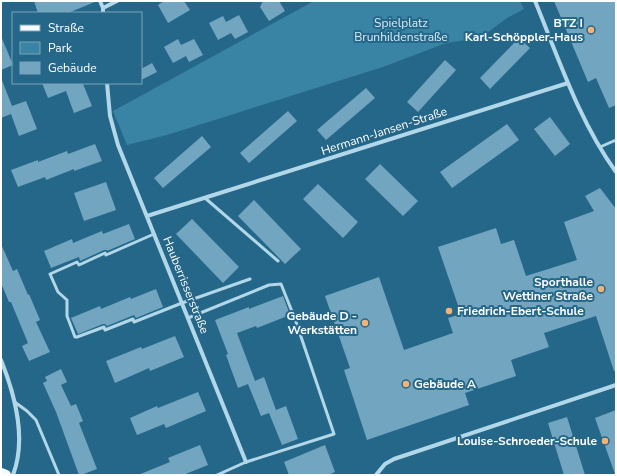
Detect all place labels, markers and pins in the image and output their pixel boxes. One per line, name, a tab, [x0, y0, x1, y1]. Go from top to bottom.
place label: BTZ I Karl-Schöppler-Haus	[465, 15, 583, 45]
marker: BTZ I Karl-Schöppler-Haus	[586, 25, 596, 35]
place label: Sporthalle Wettiner Straße	[503, 274, 593, 304]
marker: Sporthalle Wettiner Straße	[596, 284, 606, 294]
place label: Friedrich-Ebert-Schule	[457, 303, 584, 319]
marker: Friedrich-Ebert-Schule	[444, 306, 454, 316]
place label: Gebäude D - Werkstätten	[286, 308, 357, 338]
marker: Gebäude D - Werkstätten	[360, 318, 370, 328]
place label: Gebäude A	[414, 376, 476, 392]
marker: Gebäude A	[401, 379, 411, 389]
place label: Louise-Schroeder-Schule	[457, 433, 597, 449]
marker: Louise-Schroeder-Schule	[600, 436, 610, 446]

